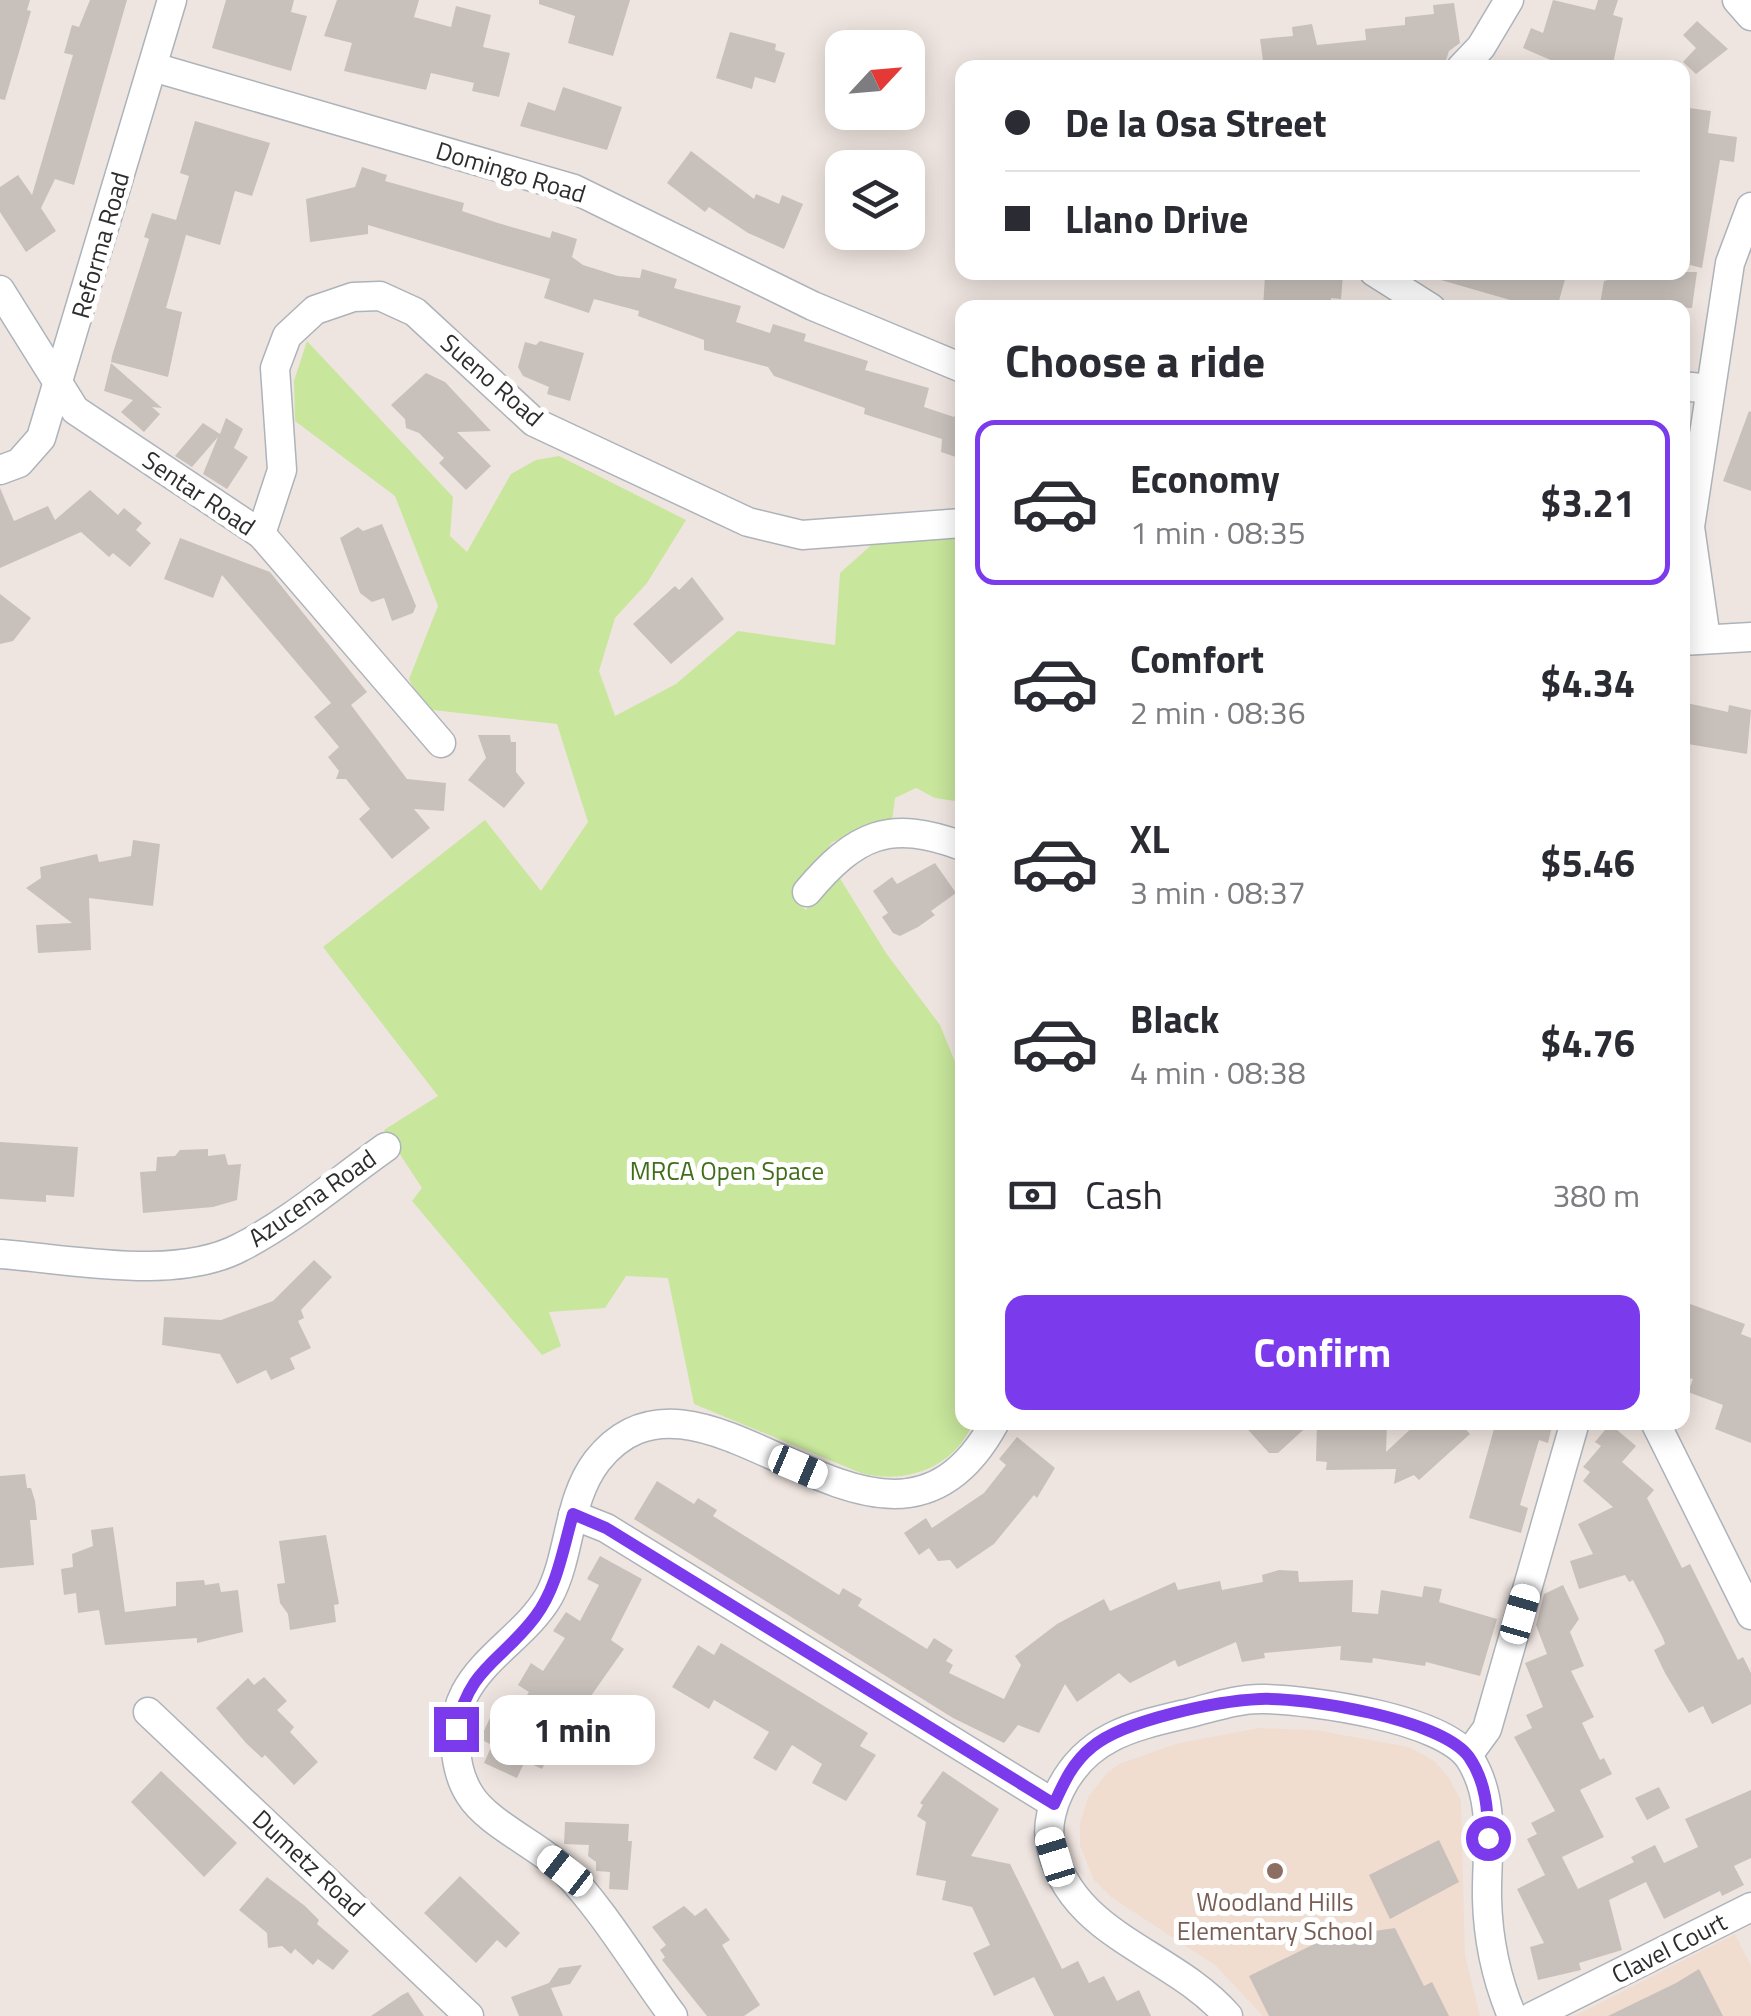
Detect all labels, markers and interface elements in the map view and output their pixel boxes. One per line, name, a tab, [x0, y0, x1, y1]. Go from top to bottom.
north arrow	[825, 30, 925, 130]
map controls	[825, 30, 925, 250]
text: De la Osa Street	[1065, 94, 1327, 152]
street label: Domingo Road	[431, 131, 591, 213]
button: layers	[825, 150, 925, 250]
street label: Reforma Road	[61, 167, 139, 323]
text: Llano Drive	[1065, 190, 1248, 248]
street label: Sueno Road	[432, 324, 552, 436]
text: Choose a ride	[1005, 326, 1265, 394]
street label: Sentar Road	[135, 441, 263, 545]
text: Economy	[1130, 450, 1280, 508]
icon: car	[1010, 458, 1100, 548]
text: $3.21	[1540, 474, 1635, 532]
text: 1 min · 08:35	[1130, 508, 1306, 556]
text: Comfort	[1130, 630, 1264, 688]
icon: car	[1010, 638, 1100, 728]
text: $4.34	[1540, 654, 1635, 712]
text: 2 min · 08:36	[1130, 688, 1306, 736]
text: XL	[1130, 810, 1170, 868]
icon: car	[1010, 818, 1100, 908]
text: $5.46	[1540, 834, 1635, 892]
text: 3 min · 08:37	[1130, 868, 1306, 916]
text: Black	[1130, 990, 1219, 1048]
icon: car	[1010, 998, 1100, 1088]
text: $4.76	[1540, 1014, 1635, 1072]
text: 4 min · 08:38	[1130, 1048, 1306, 1096]
street label: Azucena Road	[240, 1140, 384, 1256]
park label: MRCA Open Space	[630, 1152, 824, 1190]
text: Cash	[1085, 1166, 1163, 1224]
icon: cash	[1005, 1168, 1060, 1223]
text: 380 m	[1552, 1171, 1640, 1219]
button: Confirm	[1005, 1295, 1640, 1410]
car	[765, 1441, 831, 1493]
car	[1497, 1581, 1543, 1647]
callout: 1 min	[491, 1694, 656, 1764]
text: 1 min	[534, 1706, 611, 1754]
route end	[434, 1707, 479, 1752]
street label: Dumetz Road	[244, 1800, 374, 1926]
route start	[1466, 1816, 1511, 1861]
car	[1032, 1824, 1078, 1890]
car	[532, 1841, 598, 1901]
marker: Woodland Hills Elementary School	[1264, 1860, 1286, 1882]
place label: Woodland Hills Elementary School	[1177, 1883, 1373, 1950]
street label: Clavel Court	[1605, 1903, 1733, 1993]

